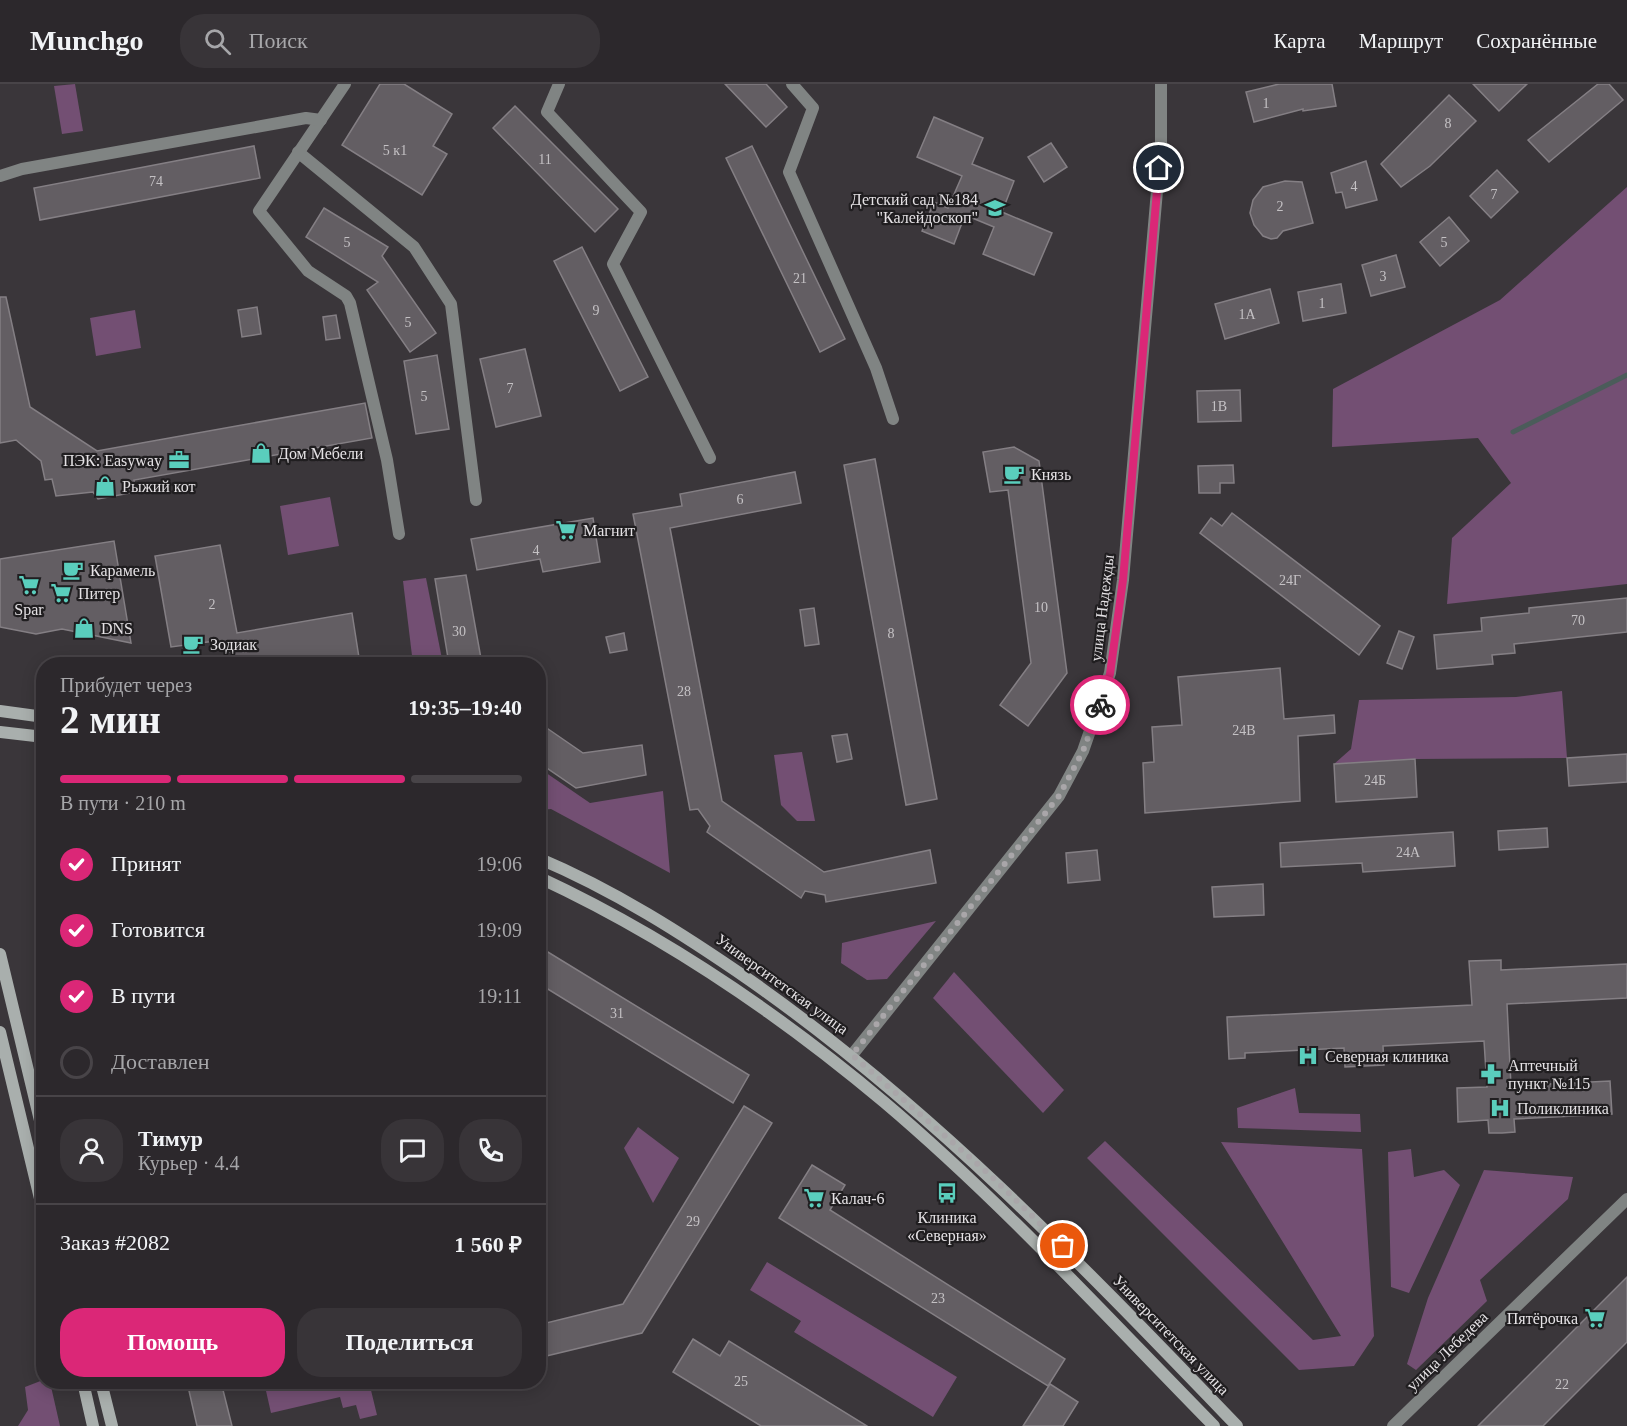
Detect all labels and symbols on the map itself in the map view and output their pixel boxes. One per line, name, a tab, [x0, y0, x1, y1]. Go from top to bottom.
house number: 1	[1263, 96, 1270, 111]
house number: 8	[1445, 116, 1452, 131]
pin	[1133, 142, 1184, 193]
house number: 5 к1	[383, 143, 407, 158]
house number: 11	[538, 152, 552, 167]
house number: 74	[149, 174, 163, 189]
house number: 4	[1351, 179, 1358, 194]
house number: 7	[1491, 187, 1498, 202]
place label: Детский сад №184 "Калейдоскоп"	[851, 191, 978, 227]
school or university icon: Детский сад №184 "Калейдоскоп"	[983, 196, 1007, 220]
house number: 2	[1277, 199, 1284, 214]
house number: 5	[344, 235, 351, 250]
house number: 5	[1441, 235, 1448, 250]
house number: 3	[1380, 269, 1387, 284]
house number: 21	[793, 271, 807, 286]
house number: 1	[1319, 296, 1326, 311]
house number: 9	[593, 303, 600, 318]
house number: 1А	[1238, 307, 1256, 322]
house number: 5	[405, 315, 412, 330]
house number: 7	[507, 381, 514, 396]
house number: 5	[421, 389, 428, 404]
house number: 1В	[1211, 399, 1227, 414]
shop icon: Дом Мебели	[249, 441, 273, 465]
place label: Дом Мебели	[278, 445, 364, 463]
office icon: ПЭК: Easyway	[167, 448, 191, 472]
place label: ПЭК: Easyway	[63, 452, 162, 470]
cafe icon: Князь	[1002, 462, 1026, 486]
place label: Князь	[1031, 466, 1071, 483]
shop icon: Рыжий кот	[93, 474, 117, 498]
place label: Рыжий кот	[122, 478, 196, 495]
house number: 6	[737, 492, 744, 507]
supermarket icon: Магнит	[554, 518, 578, 542]
place label: Магнит	[583, 522, 635, 539]
house number: 4	[533, 543, 540, 558]
street label: улица Надежды	[1087, 553, 1118, 662]
cafe icon: Карамель	[61, 558, 85, 582]
place label: Карамель	[90, 562, 155, 580]
supermarket icon: Spar	[17, 573, 41, 597]
house number: 24Г	[1279, 573, 1301, 588]
supermarket icon: Питер	[49, 581, 73, 605]
place label: Питер	[78, 585, 120, 603]
house number: 2	[209, 597, 216, 612]
house number: 10	[1034, 600, 1048, 615]
place label: Spar	[14, 601, 44, 619]
house number: 70	[1571, 613, 1585, 628]
shop icon: DNS	[72, 616, 96, 640]
place label: DNS	[101, 620, 133, 637]
house number: 30	[452, 624, 466, 639]
house number: 8	[888, 626, 895, 641]
cafe icon: Зодиак	[181, 632, 205, 656]
place label: Зодиак	[210, 636, 257, 654]
courier	[1070, 675, 1130, 735]
house number: 28	[677, 684, 691, 699]
house number: 24В	[1232, 723, 1256, 738]
house number: 24Б	[1364, 773, 1386, 788]
house number: 24А	[1396, 845, 1421, 860]
street label: Университетская улица	[712, 930, 851, 1038]
house number: 31	[610, 1006, 624, 1021]
hospital icon: Северная клиника	[1296, 1044, 1320, 1068]
place label: Северная клиника	[1325, 1048, 1449, 1066]
place label: Аптечный пункт №115	[1508, 1057, 1590, 1093]
pharmacy icon: Аптечный пункт №115	[1479, 1062, 1503, 1086]
hospital icon: Поликлиника	[1488, 1096, 1512, 1120]
place label: Поликлиника	[1517, 1100, 1609, 1117]
bus stop icon: Клиника «Северная»	[935, 1181, 959, 1205]
supermarket icon: Калач-6	[802, 1186, 826, 1210]
place label: Калач-6	[831, 1190, 885, 1207]
place label: Клиника «Северная»	[907, 1209, 987, 1245]
house number: 29	[686, 1214, 700, 1229]
pin	[1037, 1220, 1088, 1271]
street label: Университетская улица	[1109, 1272, 1232, 1399]
house number: 23	[931, 1291, 945, 1306]
supermarket icon: Пятёрочка	[1583, 1306, 1607, 1330]
street label: улица Лебедева	[1403, 1308, 1492, 1395]
place label: Пятёрочка	[1507, 1310, 1578, 1328]
house number: 25	[734, 1374, 748, 1389]
house number: 22	[1555, 1377, 1569, 1392]

